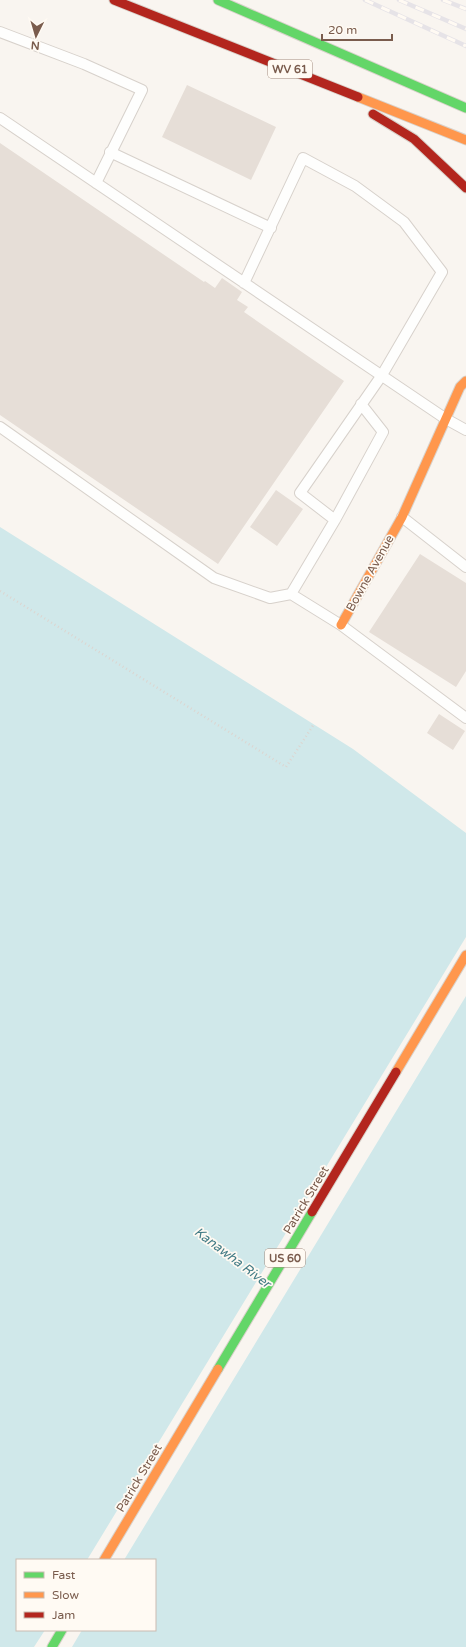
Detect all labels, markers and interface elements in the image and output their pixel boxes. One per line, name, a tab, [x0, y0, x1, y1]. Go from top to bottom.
north arrow	[16, 16, 56, 56]
scale bar	[322, 16, 392, 42]
text: 20 m	[328, 23, 357, 37]
text: N	[30, 39, 40, 52]
road number: WV 61	[268, 60, 312, 78]
street label: Bowne Avenue	[343, 532, 397, 614]
street label: Patrick Street	[280, 1163, 332, 1237]
water label: Kanawha River	[191, 1224, 275, 1293]
road number: US 60	[265, 1249, 305, 1267]
street label: Patrick Street	[113, 1441, 165, 1515]
legend	[16, 1559, 156, 1631]
text: Fast	[52, 1568, 76, 1582]
text: Slow	[52, 1588, 79, 1602]
text: Jam	[52, 1608, 75, 1622]

